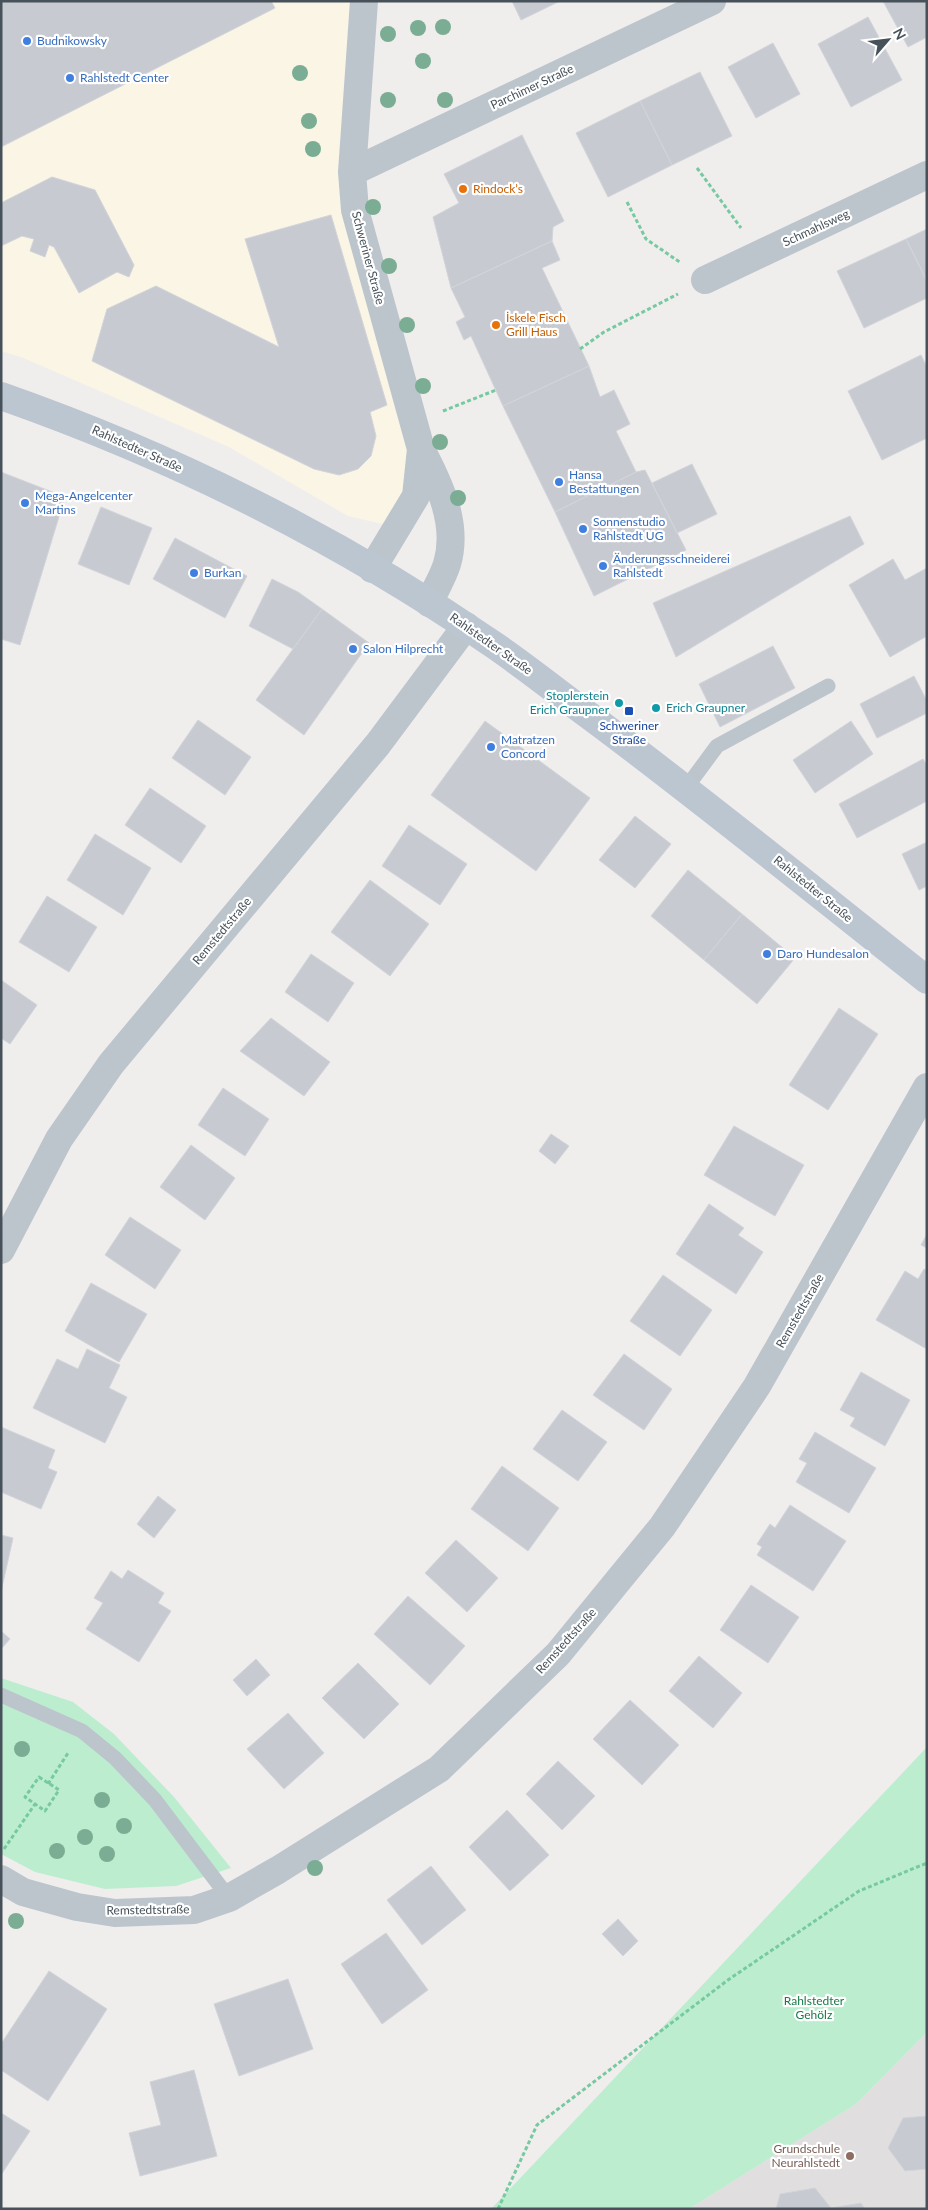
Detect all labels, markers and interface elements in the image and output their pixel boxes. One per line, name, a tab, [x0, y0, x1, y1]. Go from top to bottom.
north arrow	[863, 15, 913, 65]
text: N	[890, 25, 910, 42]
place label: Budnikowsky	[37, 33, 108, 48]
marker: Budnikowsky	[21, 35, 33, 47]
street label: Parchimer Straße	[488, 61, 576, 112]
place label: Rahlstedt Center	[80, 70, 169, 85]
marker: Rahlstedt Center	[64, 72, 76, 84]
place label: Rindock’s	[473, 181, 523, 196]
marker: Rindock’s	[457, 183, 469, 195]
street label: Schmahlsweg	[780, 206, 851, 249]
street label: Schweriner Straße	[349, 210, 388, 306]
place label: İskele Fisch Grill Haus	[506, 310, 566, 339]
marker: İskele Fisch Grill Haus	[490, 319, 502, 331]
street label: Rahlstedter Straße	[90, 422, 185, 475]
place label: Hansa Bestattungen	[569, 467, 639, 496]
marker: Hansa Bestattungen	[553, 476, 565, 488]
place label: Mega-Angelcenter Martins	[35, 488, 133, 517]
marker: Mega-Angelcenter Martins	[19, 497, 31, 509]
place label: Sonnenstudio Rahlstedt UG	[593, 514, 665, 543]
marker: Sonnenstudio Rahlstedt UG	[577, 523, 589, 535]
place label: Änderungsschneiderei Rahlstedt	[613, 551, 730, 580]
marker: Änderungsschneiderei Rahlstedt	[597, 560, 609, 572]
place label: Burkan	[204, 565, 241, 580]
marker: Burkan	[188, 567, 200, 579]
street label: Rahlstedter Straße	[447, 610, 535, 678]
place label: Salon Hilprecht	[363, 641, 444, 656]
marker: Salon Hilprecht	[347, 643, 359, 655]
place label: Stoplerstein Erich Graupner	[530, 688, 610, 717]
marker: Stoplerstein Erich Graupner	[613, 697, 625, 709]
place label: Erich Graupner	[666, 700, 746, 715]
marker: Erich Graupner	[650, 702, 662, 714]
marker: Schweriner Straße	[623, 705, 635, 717]
place label: Schweriner Straße	[599, 718, 659, 747]
place label: Matratzen Concord	[501, 732, 555, 761]
marker: Matratzen Concord	[485, 741, 497, 753]
street label: Rahlstedter Straße	[771, 852, 856, 925]
street label: Remstedtstraße	[189, 894, 254, 967]
place label: Daro Hundesalon	[777, 946, 869, 961]
marker: Daro Hundesalon	[761, 948, 773, 960]
street label: Remstedtstraße	[772, 1271, 827, 1351]
street label: Remstedtstraße	[532, 1605, 599, 1677]
street label: Remstedtstraße	[106, 1901, 190, 1918]
park label: Rahlstedter Gehölz	[784, 1993, 845, 2022]
place label: Grundschule Neurahlstedt	[771, 2141, 841, 2170]
marker: Grundschule Neurahlstedt	[844, 2150, 856, 2162]

